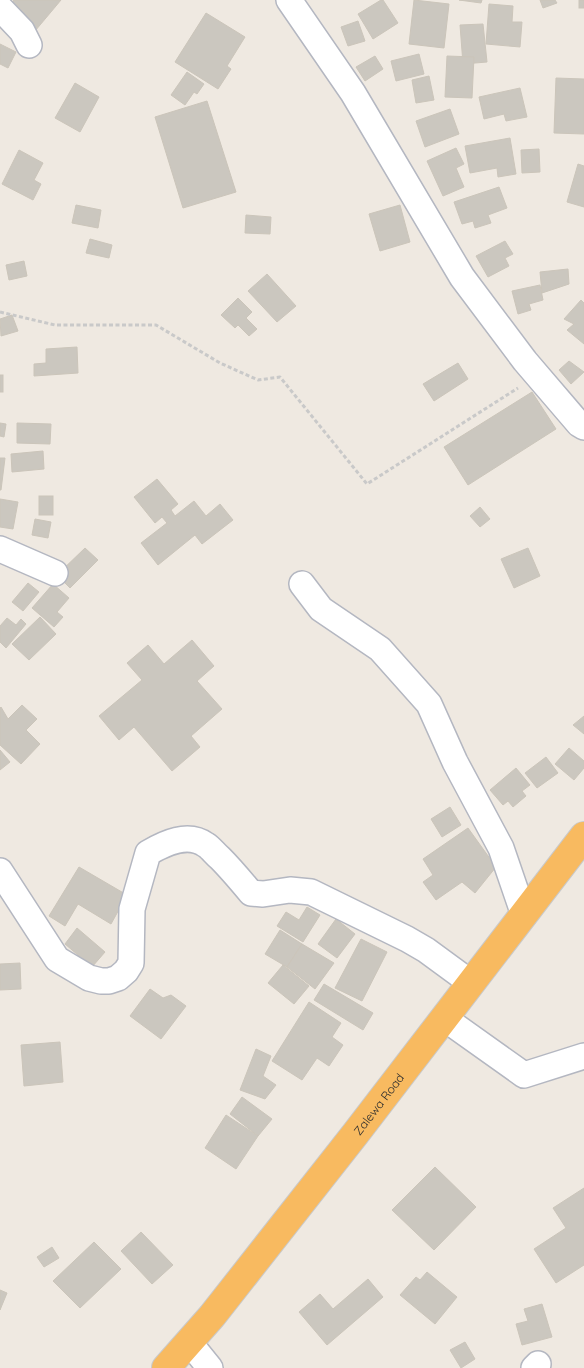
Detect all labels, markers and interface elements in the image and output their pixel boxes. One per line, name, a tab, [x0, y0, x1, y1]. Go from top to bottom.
street label: Zalewa Road	[350, 1070, 407, 1138]

